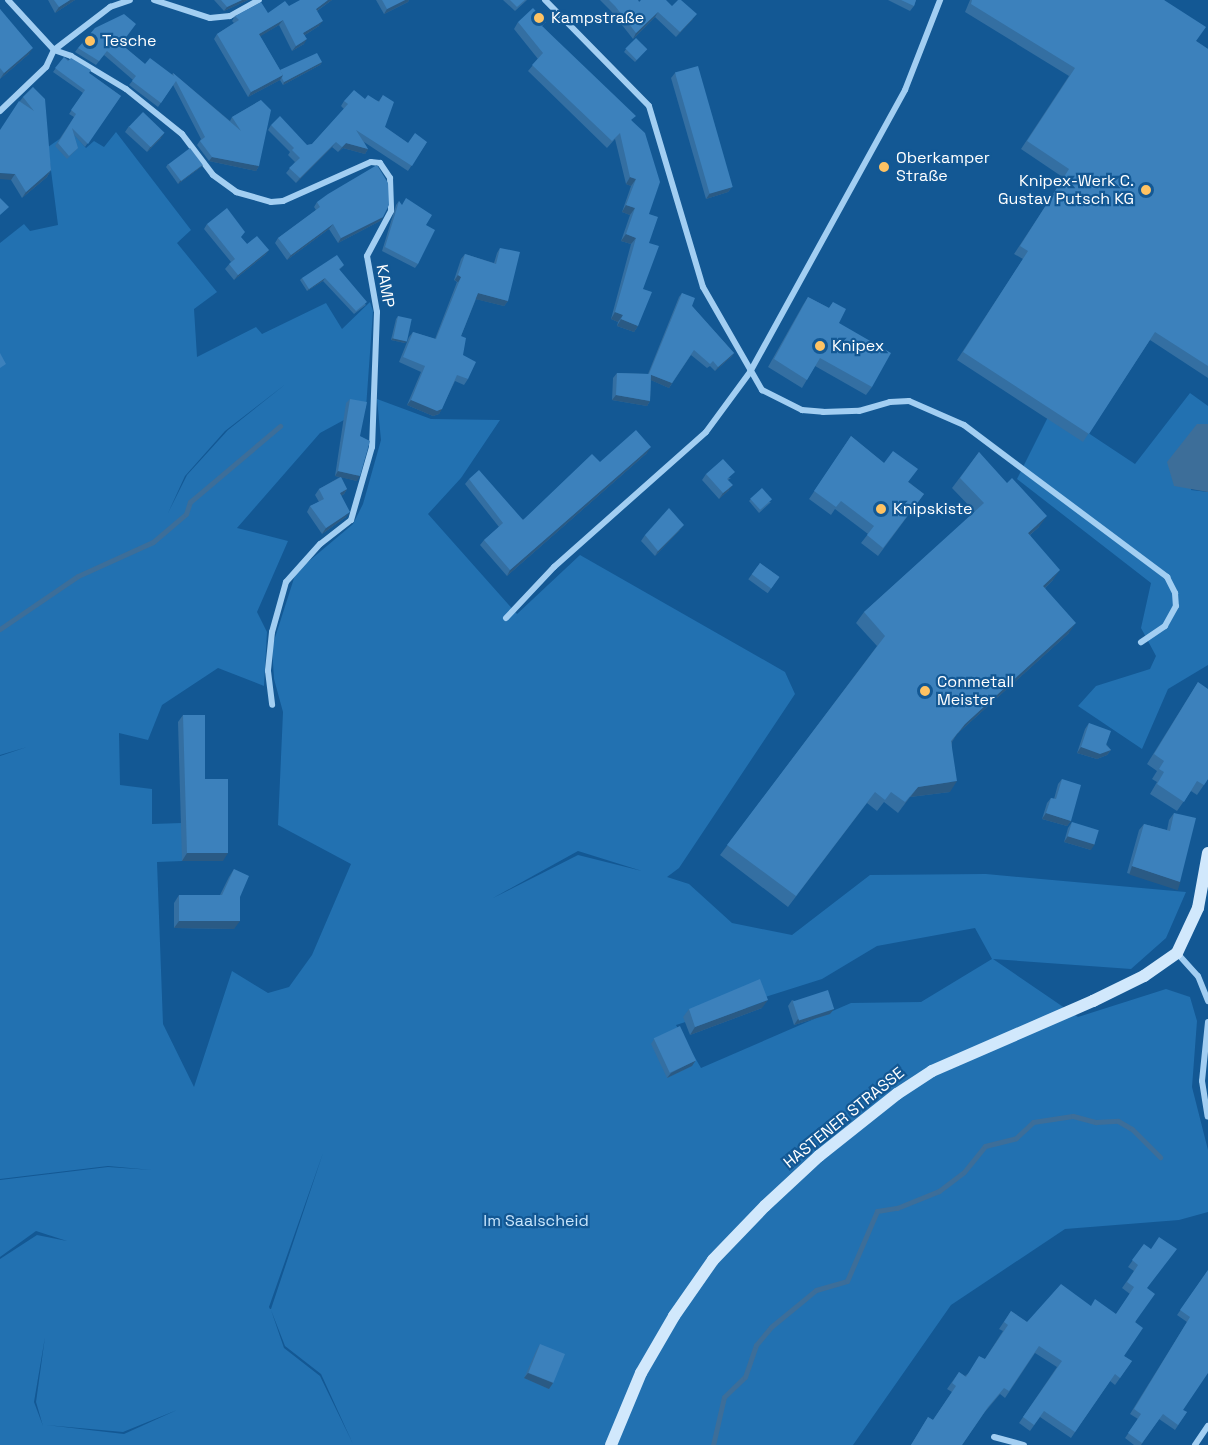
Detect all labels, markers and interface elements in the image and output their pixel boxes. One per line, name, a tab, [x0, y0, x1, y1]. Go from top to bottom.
place label: Kampstraße	[551, 8, 644, 28]
marker: Kampstraße	[532, 11, 546, 25]
place label: Tesche	[102, 31, 157, 51]
marker: Tesche	[83, 34, 97, 48]
place label: Oberkamper Straße	[896, 148, 990, 186]
marker: Oberkamper Straße	[877, 160, 891, 174]
place label: Knipex-Werk C. Gustav Putsch KG	[998, 171, 1134, 209]
marker: Knipex-Werk C. Gustav Putsch KG	[1139, 183, 1153, 197]
street label: KAMP	[372, 263, 398, 309]
place label: Knipex	[832, 336, 884, 356]
marker: Knipex	[813, 339, 827, 353]
place label: Knipskiste	[893, 499, 973, 519]
marker: Knipskiste	[874, 502, 888, 516]
place label: Conmetall Meister	[937, 672, 1014, 710]
marker: Conmetall Meister	[918, 684, 932, 698]
street label: HASTENER STRASSE	[780, 1063, 908, 1173]
park label: Im Saalscheid	[483, 1211, 589, 1231]

